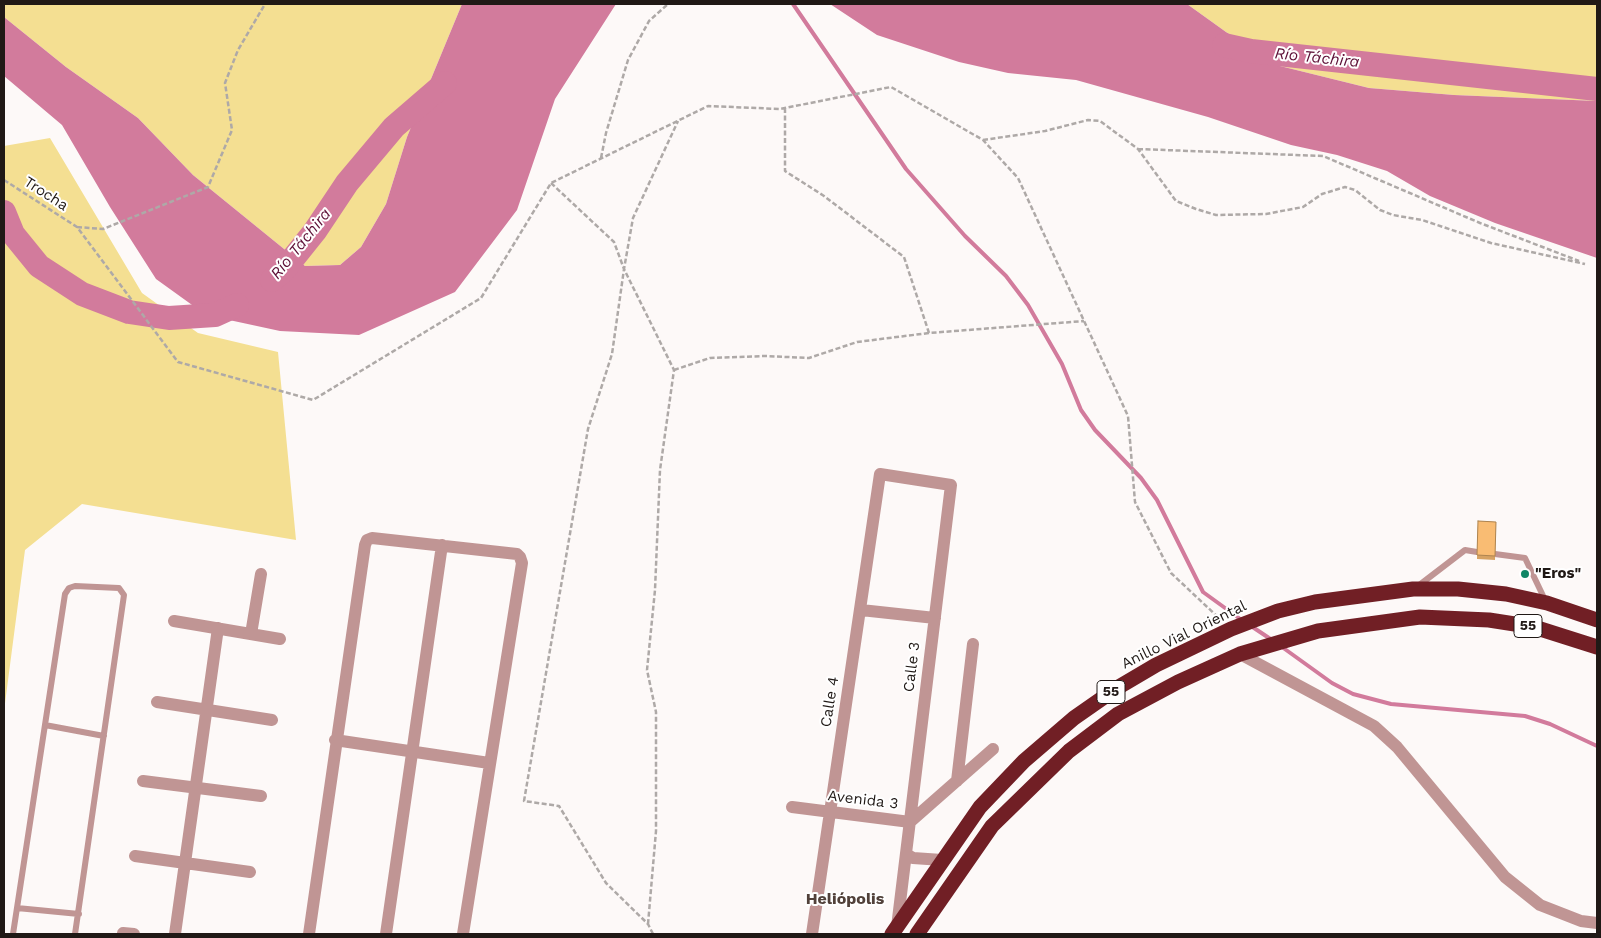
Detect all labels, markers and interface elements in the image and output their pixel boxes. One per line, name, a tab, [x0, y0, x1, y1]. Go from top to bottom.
water label: Río Táchira	[1274, 44, 1360, 72]
street label: Trocha	[21, 173, 71, 215]
water label: Río Táchira	[267, 205, 335, 283]
place label: "Eros"	[1535, 565, 1581, 583]
marker: "Eros"	[1519, 568, 1531, 580]
street label: Anillo Vial Oriental	[1119, 597, 1249, 673]
road number: 55	[1514, 614, 1542, 638]
street label: Calle 3	[900, 641, 924, 693]
street label: Calle 4	[817, 675, 843, 729]
road number: 55	[1097, 680, 1125, 704]
street label: Avenida 3	[827, 787, 899, 813]
district label: Heliópolis	[806, 889, 884, 909]

